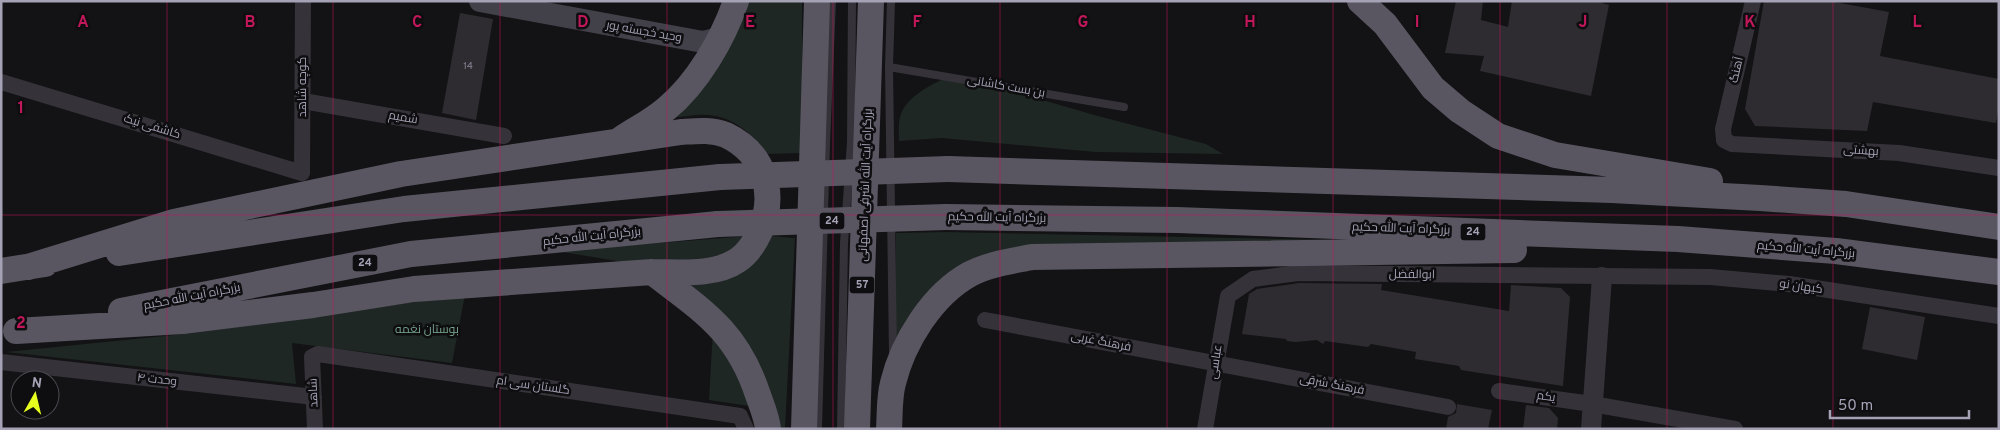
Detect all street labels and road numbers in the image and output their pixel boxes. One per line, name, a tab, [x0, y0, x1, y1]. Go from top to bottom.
street label: وحید خجسته پور	[604, 17, 683, 47]
street label: آهنگ	[1726, 55, 1748, 85]
street label: کوچه شاهد	[295, 57, 311, 117]
street label: بن بست کاشانی	[966, 72, 1046, 102]
street label: شمیم	[387, 108, 419, 128]
street label: بزرگراه آیت الله اشرفی اصفهانی	[854, 108, 877, 262]
street label: کاشفی نیک	[122, 111, 182, 143]
street label: بهشتی	[1843, 142, 1879, 160]
street label: بزرگراه آیت الله حکیم	[948, 208, 1046, 227]
road number: 24	[820, 212, 844, 230]
street label: بزرگراه آیت الله حکیم	[1352, 218, 1451, 239]
street label: بزرگراه آیت الله حکیم	[542, 223, 642, 250]
road number: 24	[1460, 223, 1486, 240]
street label: بزرگراه آیت الله حکیم	[1756, 237, 1856, 262]
road number: 24	[352, 254, 378, 272]
street label: ابوالفضل	[1389, 267, 1435, 283]
road number: 57	[850, 276, 874, 294]
street label: کیهان نو	[1778, 276, 1824, 298]
street label: بزرگراه آیت الله حکیم	[142, 279, 242, 314]
street label: فرهنگ غربی	[1069, 328, 1133, 356]
street label: عباسی	[1205, 344, 1227, 380]
street label: وحدت ۴	[136, 370, 178, 390]
street label: فرهنگ شرقی	[1298, 371, 1366, 399]
street label: گلستان سی ام	[495, 373, 571, 399]
street label: شاهد	[305, 378, 323, 408]
street label: یکم	[1535, 388, 1557, 406]

